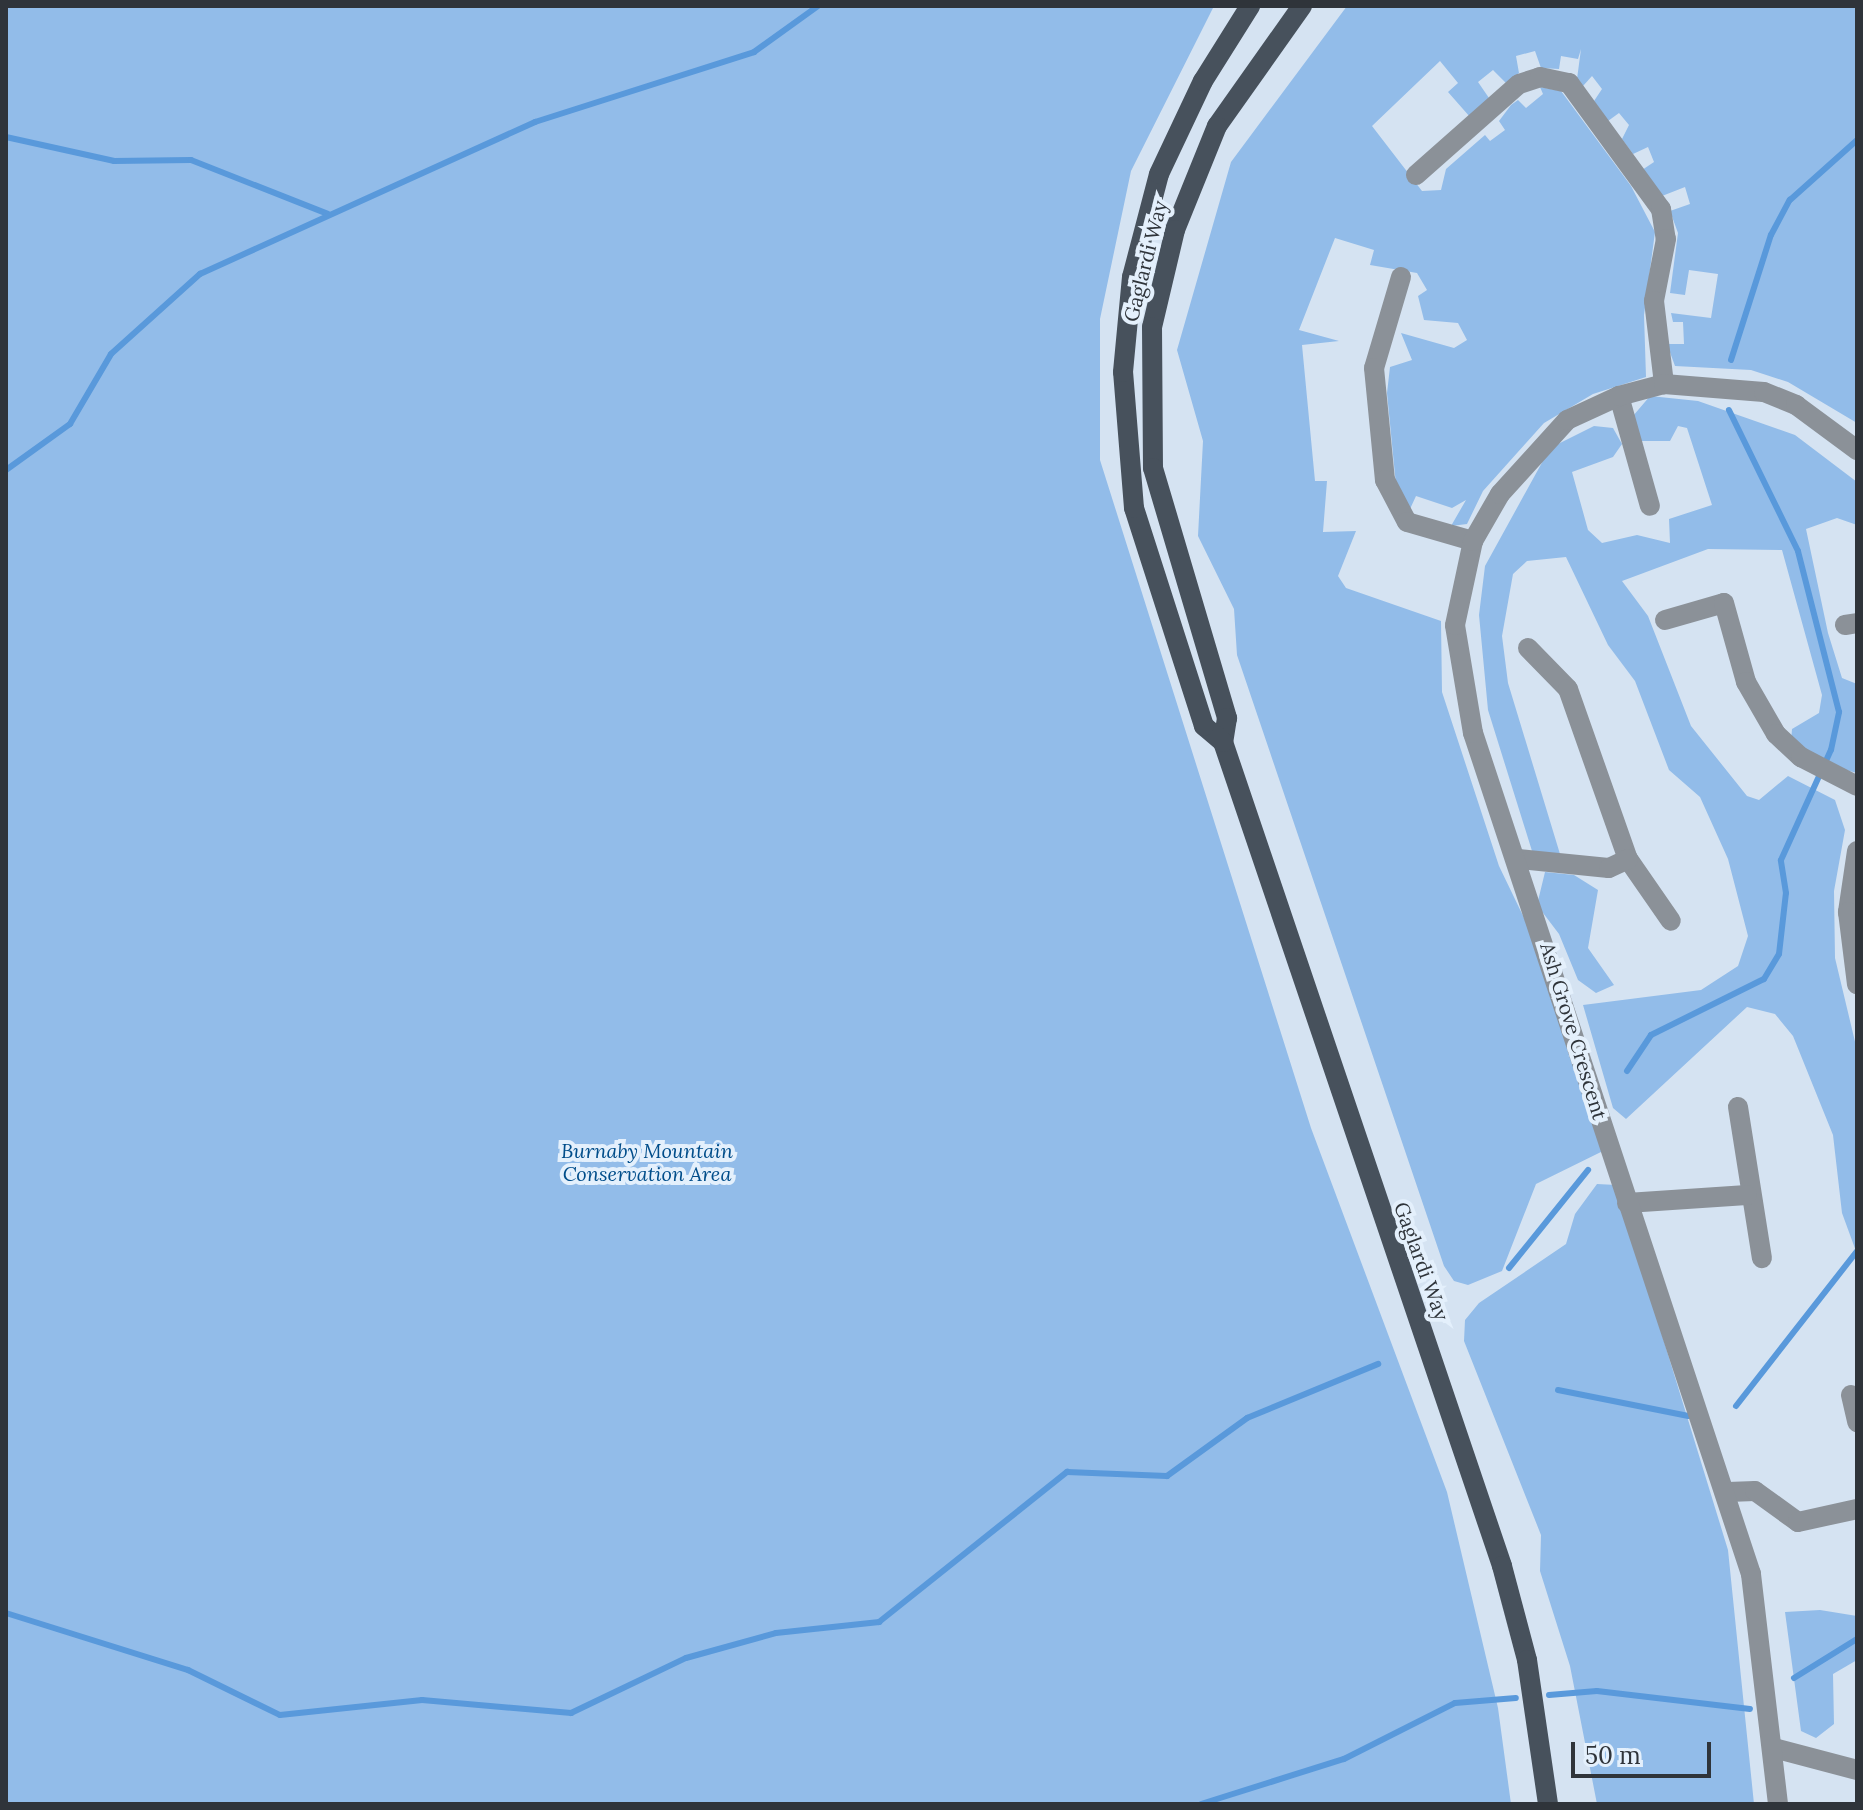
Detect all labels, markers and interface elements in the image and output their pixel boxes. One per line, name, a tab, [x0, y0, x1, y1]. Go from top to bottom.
street label: Gaglardi Way	[1118, 198, 1172, 324]
street label: Ash Grove Crescent	[1536, 939, 1612, 1123]
park label: Burnaby Mountain Conservation Area	[561, 1139, 733, 1186]
street label: Gaglardi Way	[1390, 1199, 1454, 1323]
scale bar	[1575, 1726, 1715, 1776]
text: 50 m	[1585, 1740, 1641, 1771]

